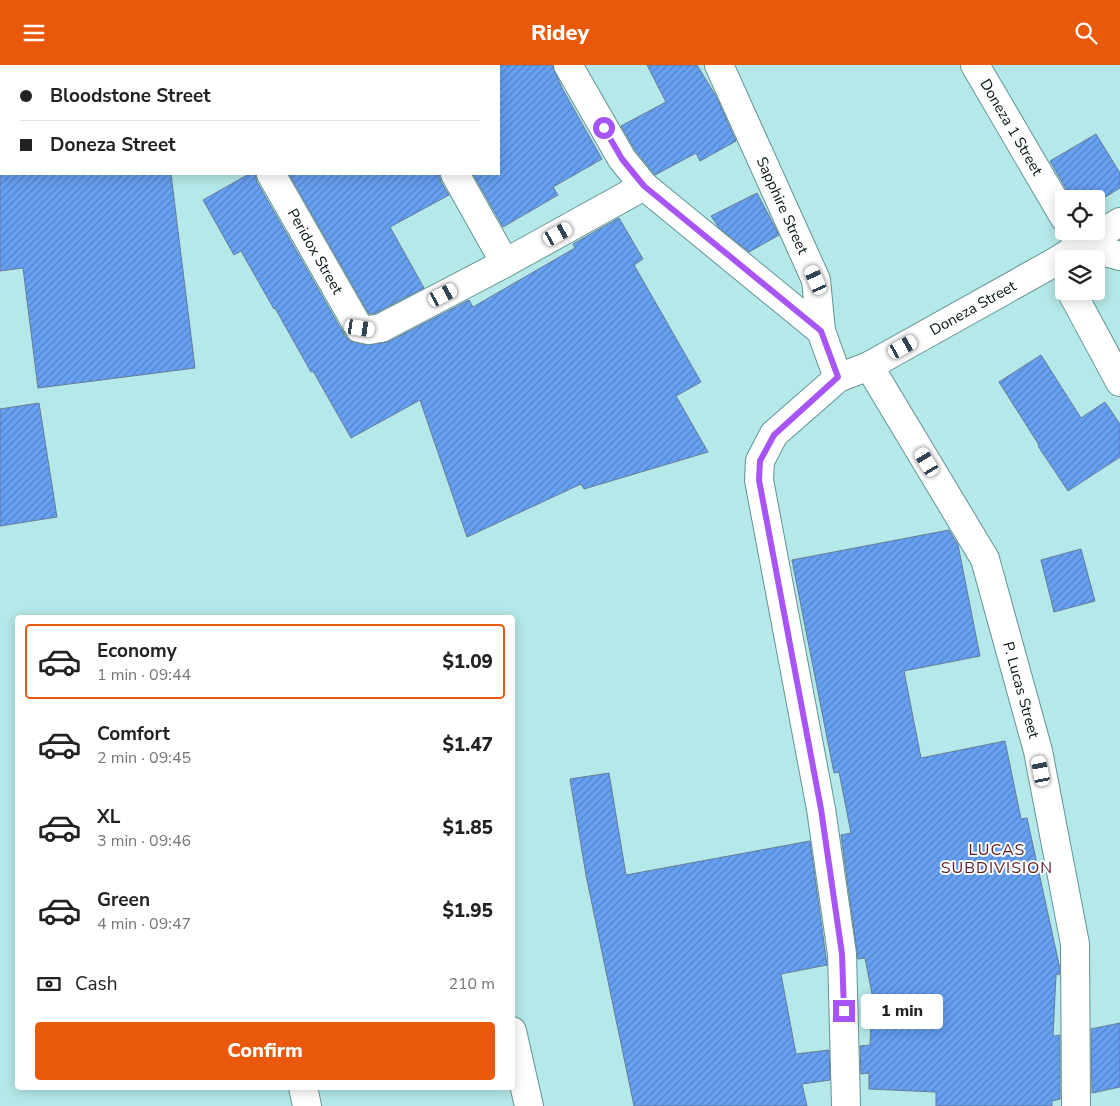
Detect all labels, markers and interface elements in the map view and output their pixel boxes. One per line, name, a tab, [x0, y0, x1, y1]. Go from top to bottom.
text: Ridey	[531, 18, 589, 48]
icon: menu	[20, 19, 48, 47]
icon: search	[1072, 19, 1100, 47]
street label: Doneza 1 Street	[975, 75, 1048, 180]
text: Bloodstone Street	[50, 83, 211, 109]
route start	[593, 117, 615, 139]
text: Doneza Street	[50, 132, 175, 158]
street label: Sapphire Street	[752, 153, 813, 258]
map controls	[1055, 190, 1105, 300]
button: locate	[1055, 190, 1105, 240]
street label: Peridox Street	[283, 205, 348, 298]
car	[541, 220, 574, 248]
button: layers	[1055, 250, 1105, 300]
car	[803, 263, 828, 297]
street label: Doneza Street	[926, 276, 1020, 340]
car	[426, 281, 459, 309]
car	[344, 318, 375, 338]
car	[886, 333, 919, 361]
car	[912, 445, 941, 479]
text: Economy	[97, 638, 177, 664]
icon: car	[37, 639, 82, 684]
street label: P. Lucas Street	[998, 639, 1044, 741]
text: $1.09	[442, 649, 493, 675]
text: 1 min · 09:44	[97, 664, 191, 686]
text: Comfort	[97, 721, 170, 747]
icon: car	[37, 722, 82, 767]
text: $1.47	[442, 732, 493, 758]
text: 2 min · 09:45	[97, 747, 191, 769]
car	[1030, 755, 1051, 787]
text: XL	[97, 804, 120, 830]
icon: car	[37, 805, 82, 850]
text: $1.85	[442, 815, 493, 841]
text: 3 min · 09:46	[97, 830, 191, 852]
district label: LUCAS SUBDIVISION	[941, 839, 1053, 879]
text: Green	[97, 887, 150, 913]
icon: car	[37, 888, 82, 933]
text: $1.95	[442, 898, 493, 924]
text: 4 min · 09:47	[97, 913, 191, 935]
icon: cash	[35, 970, 63, 998]
text: Cash	[75, 971, 117, 997]
text: 210 m	[448, 973, 495, 995]
callout: 1 min	[862, 993, 944, 1029]
route end	[833, 1000, 855, 1022]
text: 1 min	[881, 1000, 923, 1022]
button: Confirm	[35, 1022, 495, 1080]

